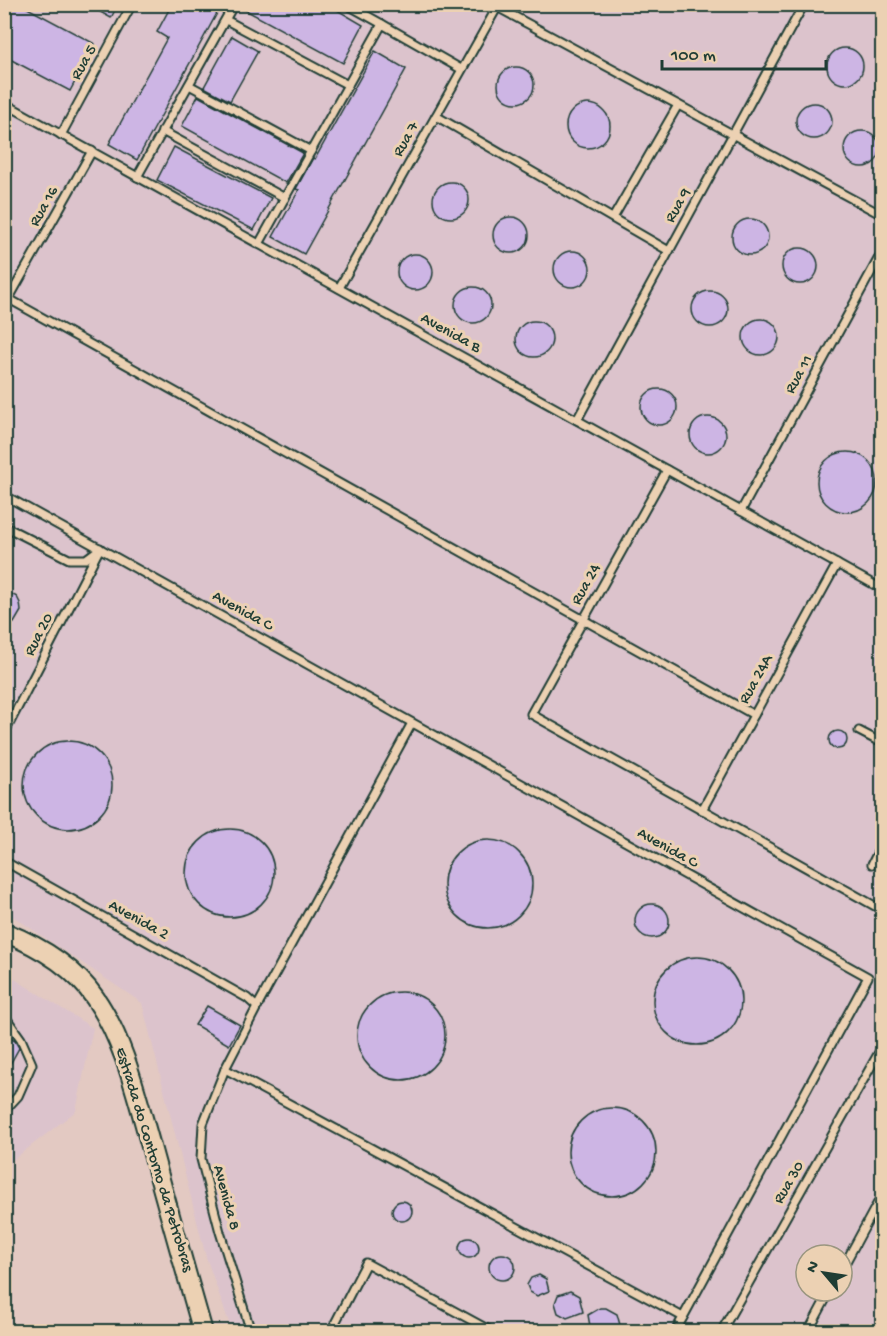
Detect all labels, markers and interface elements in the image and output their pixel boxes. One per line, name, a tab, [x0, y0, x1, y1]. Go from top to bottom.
scale bar	[662, 33, 826, 71]
street label: Rua 5	[68, 42, 102, 84]
text: 100 m	[670, 46, 716, 67]
street label: Rua 7	[390, 119, 425, 161]
street label: Rua 16	[26, 183, 64, 230]
street label: Rua 9	[662, 185, 696, 227]
street label: Avenida B	[417, 310, 484, 359]
street label: Rua 11	[782, 352, 818, 398]
street label: Rua 24	[568, 561, 606, 609]
street label: Avenida C	[208, 588, 277, 637]
street label: Rua 20	[21, 610, 59, 660]
street label: Rua 24A	[736, 651, 779, 708]
street label: Avenida C	[633, 825, 702, 874]
street label: Avenida 2	[105, 897, 171, 945]
street label: Estrada do Contorno da Petrobras	[110, 1045, 197, 1276]
street label: Rua 30	[770, 1158, 810, 1208]
street label: Avenida 8	[207, 1163, 243, 1233]
north arrow	[794, 1243, 854, 1303]
text: N	[803, 1258, 825, 1277]

